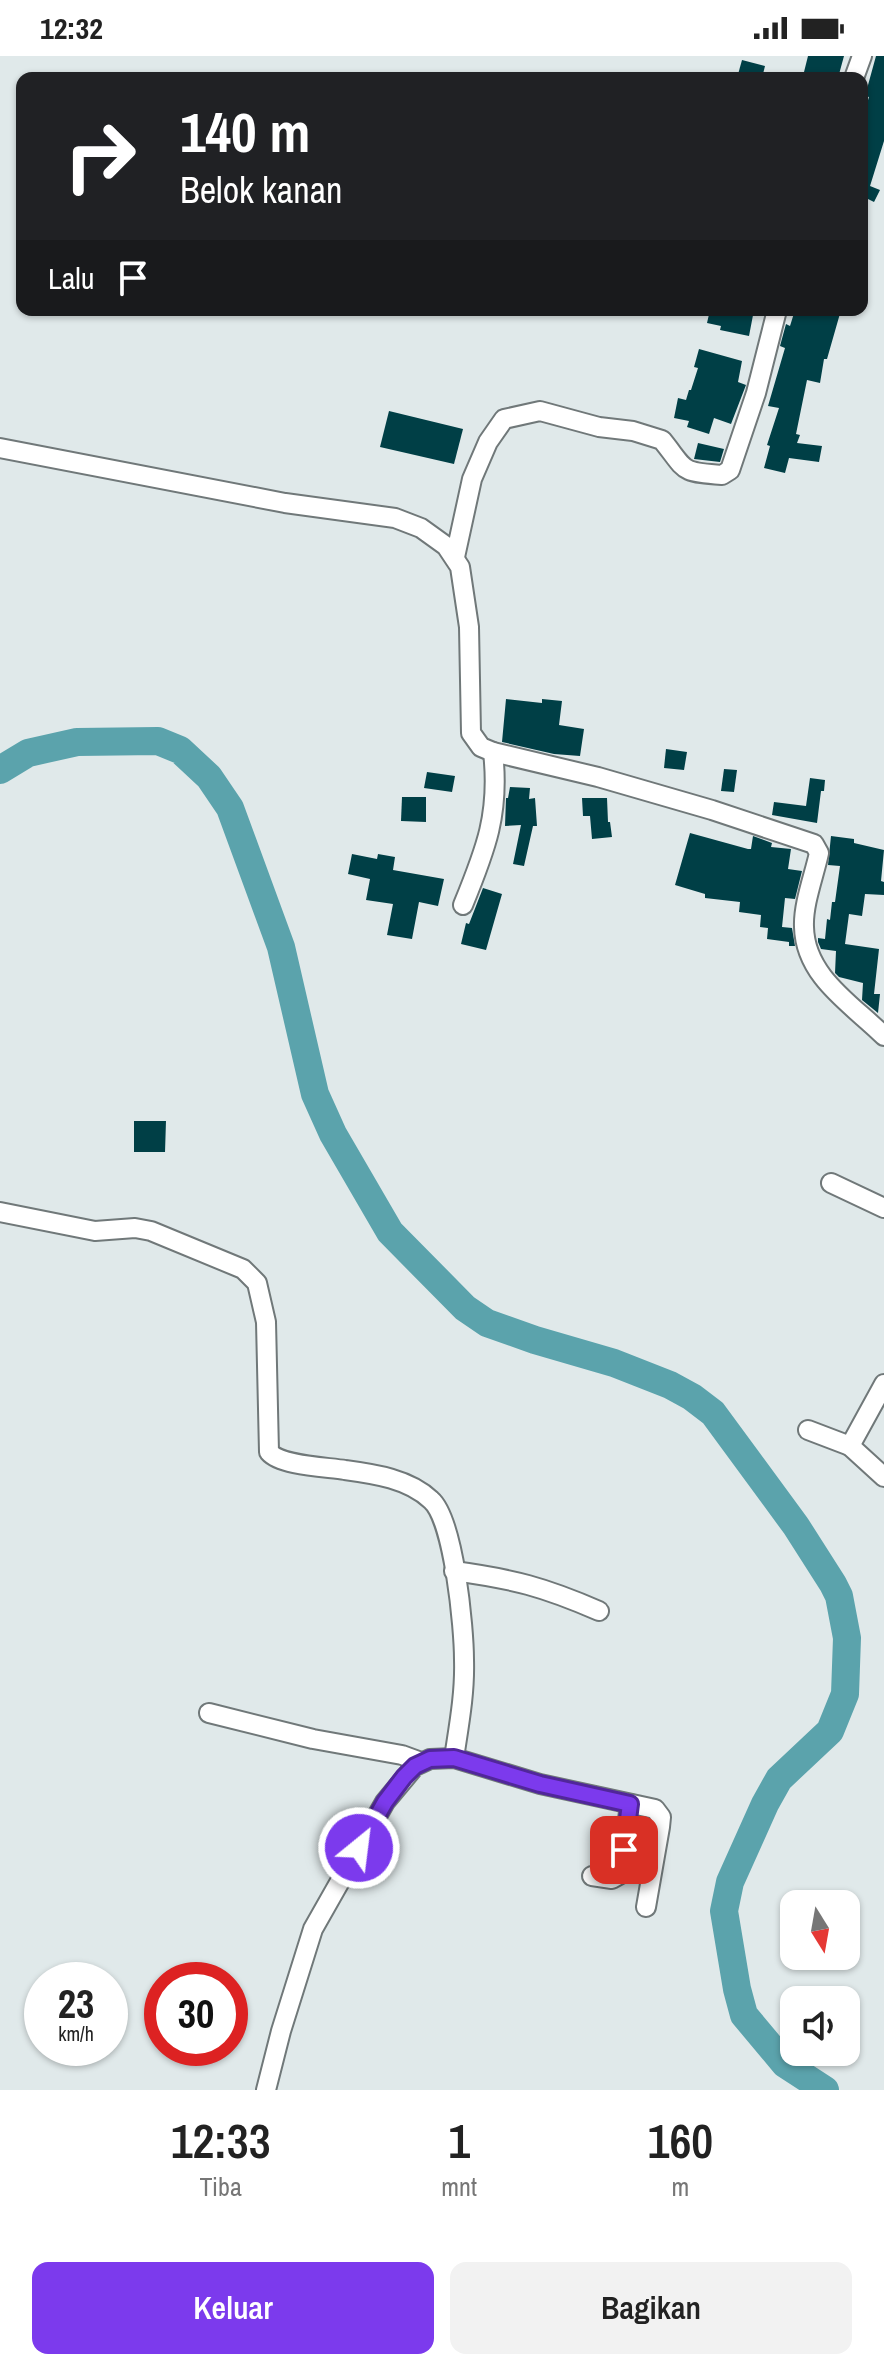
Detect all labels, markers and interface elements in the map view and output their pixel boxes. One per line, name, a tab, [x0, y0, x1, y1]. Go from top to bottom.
text: 12:32	[40, 8, 103, 48]
text: 140 m	[180, 94, 310, 169]
icon: right	[48, 104, 152, 208]
text: Belok kanan	[180, 166, 342, 214]
icon: arrive	[111, 256, 155, 300]
text: Lalu	[48, 258, 95, 298]
position arrow	[317, 1806, 401, 1890]
pin	[590, 1816, 658, 1884]
icon: arrive	[602, 1828, 646, 1872]
north arrow	[780, 1890, 860, 1970]
map controls	[780, 1890, 860, 2066]
speed limit sign: 30	[144, 1962, 248, 2066]
text: 23	[58, 1977, 94, 2030]
button: sound	[780, 1986, 860, 2066]
text: km/h	[58, 2020, 94, 2047]
text: 12:33	[171, 2108, 271, 2173]
text: 1	[448, 2108, 470, 2173]
text: 160	[648, 2108, 713, 2173]
text: Tiba	[200, 2169, 242, 2204]
text: mnt	[441, 2169, 477, 2204]
text: m	[672, 2169, 689, 2204]
button: Keluar	[32, 2262, 434, 2354]
button: Bagikan	[450, 2262, 852, 2354]

